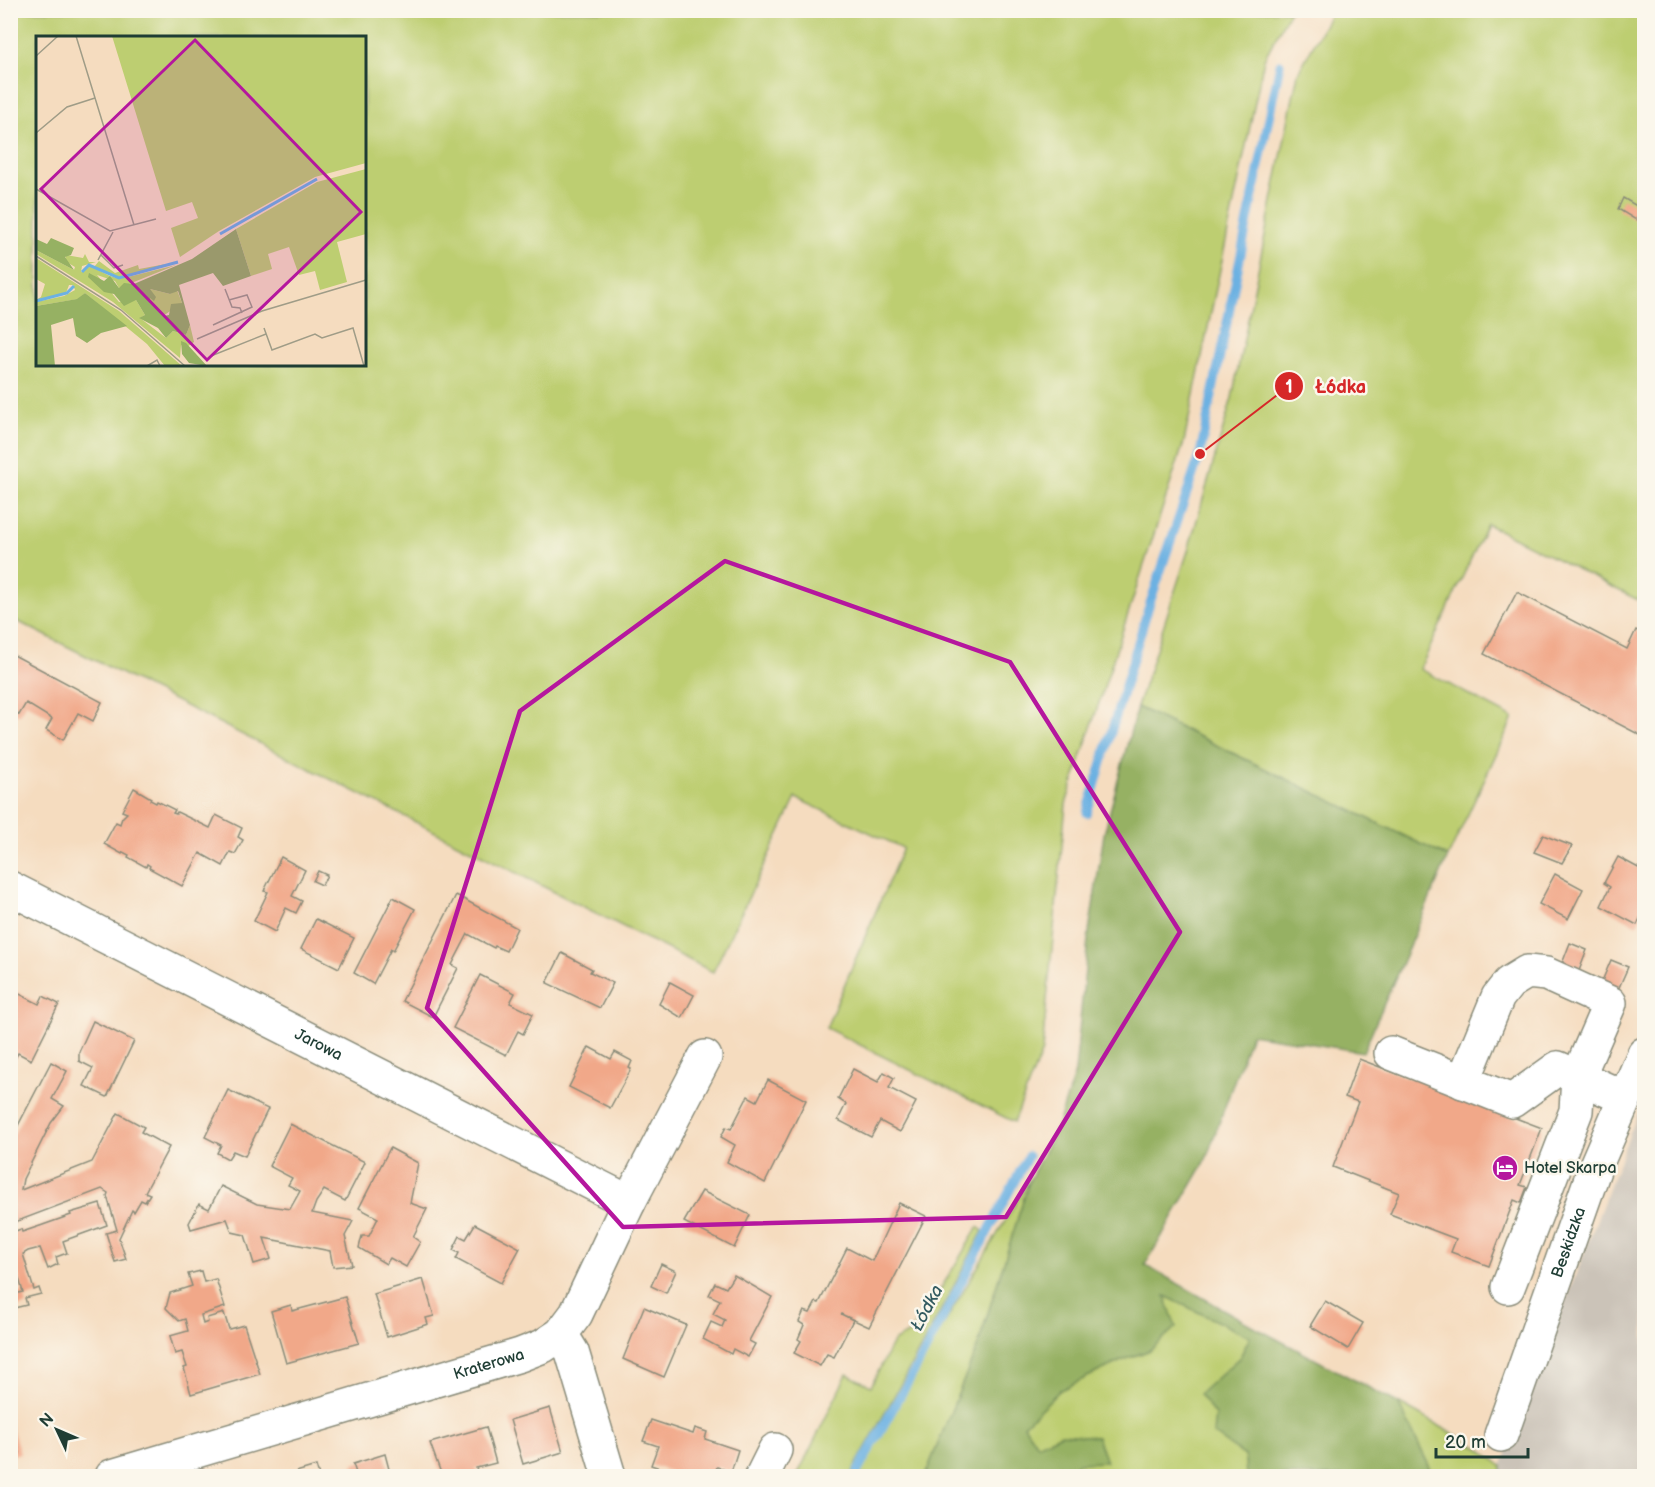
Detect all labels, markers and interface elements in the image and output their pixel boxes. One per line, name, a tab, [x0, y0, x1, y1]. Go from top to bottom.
inset map	[36, 36, 366, 366]
callout: Łódka	[1274, 368, 1378, 404]
text: 1	[1285, 377, 1293, 398]
text: Łódka	[1315, 377, 1366, 398]
street label: Jarowa	[291, 1024, 346, 1065]
hotel icon: Hotel Skarpa	[1490, 1153, 1520, 1183]
place label: Hotel Skarpa	[1524, 1159, 1617, 1178]
street label: Beskidzka	[1547, 1205, 1590, 1280]
water label: Łódka	[906, 1281, 948, 1335]
street label: Kraterowa	[451, 1345, 526, 1384]
north arrow	[27, 1400, 87, 1460]
text: N	[36, 1410, 58, 1432]
scale bar	[1436, 1421, 1528, 1459]
text: 20 m	[1445, 1432, 1486, 1453]

